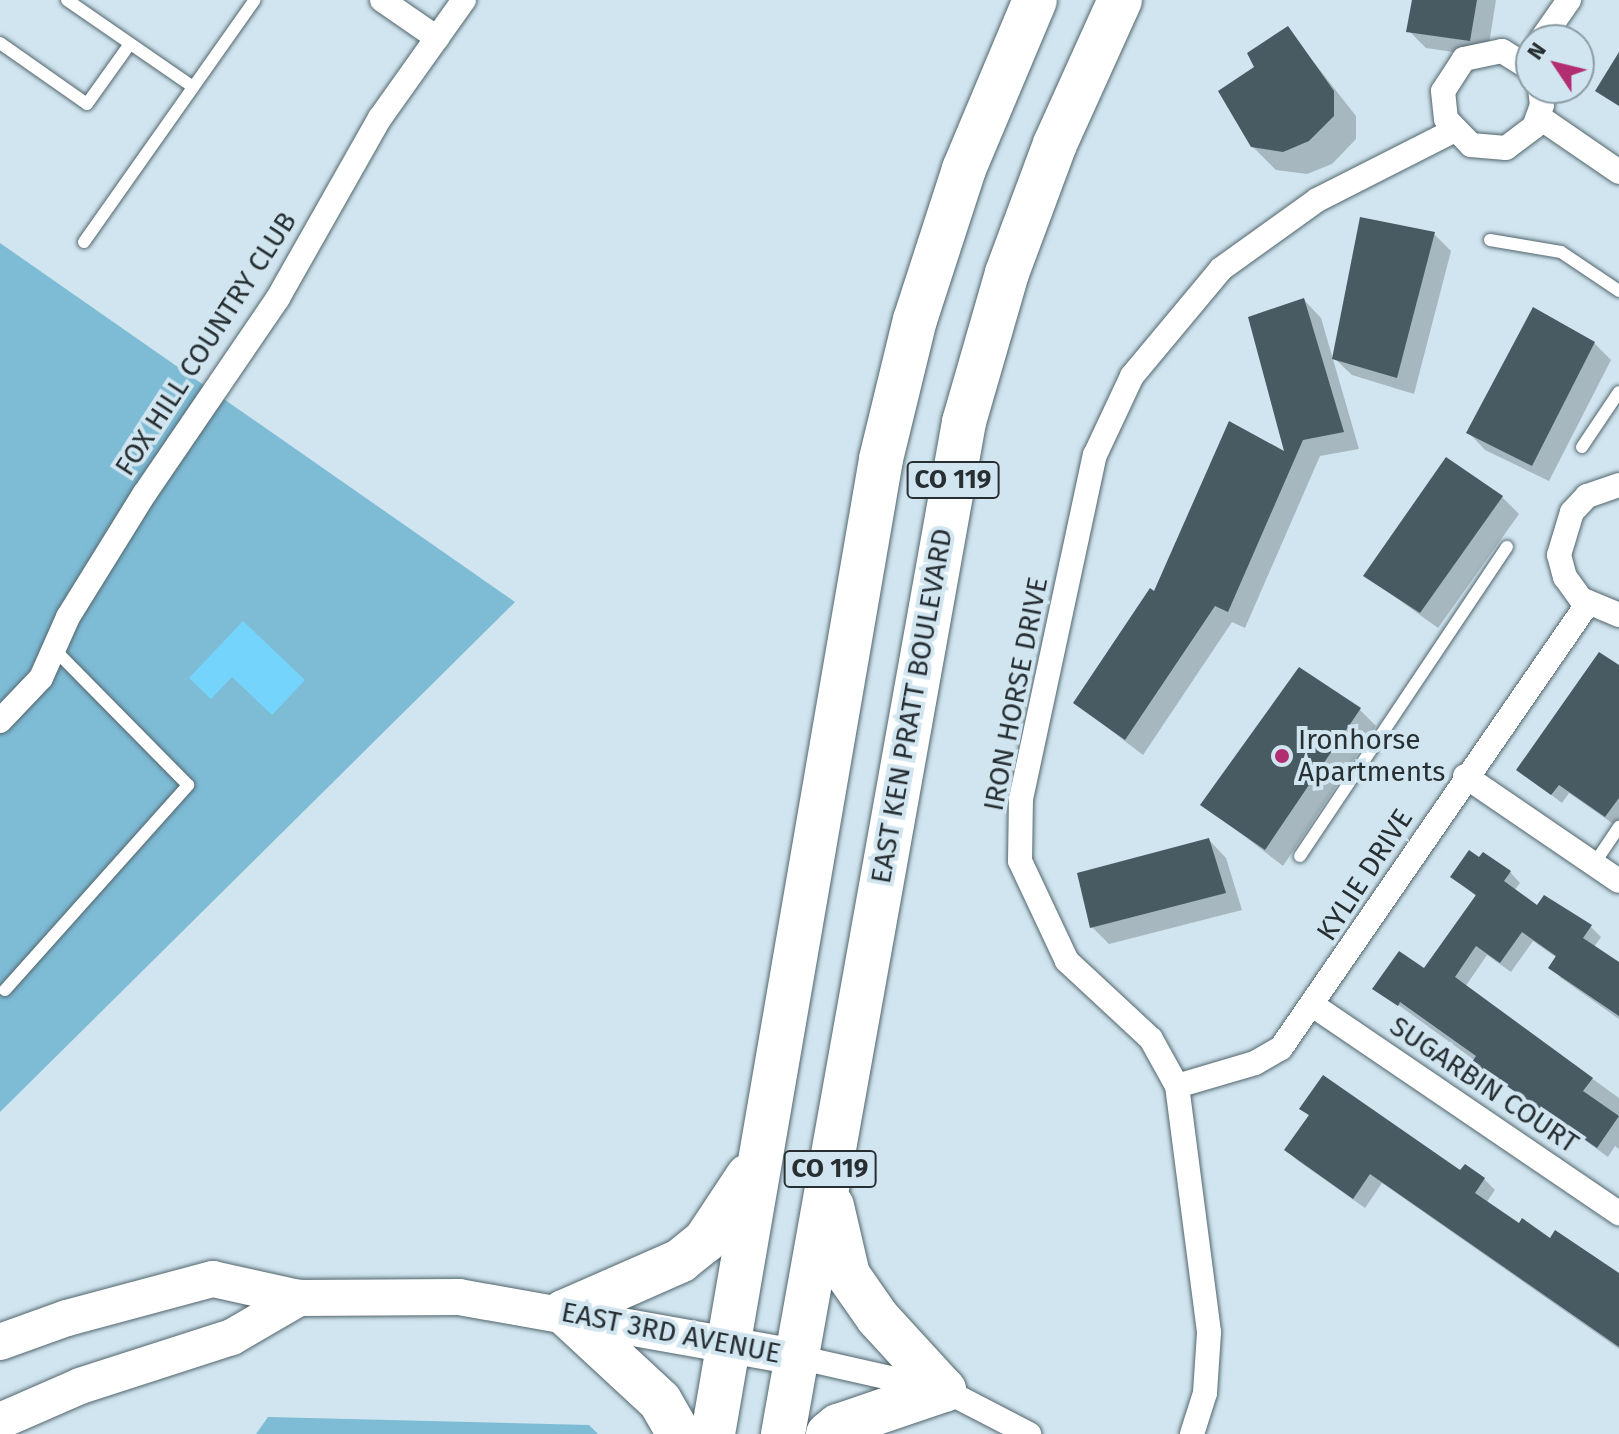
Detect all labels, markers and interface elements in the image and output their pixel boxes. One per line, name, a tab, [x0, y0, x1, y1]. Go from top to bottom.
north arrow	[1515, 24, 1595, 104]
text: N	[1521, 37, 1552, 65]
street label: FOX HILL COUNTRY CLUB	[108, 206, 304, 482]
road number: CO 119	[905, 458, 1001, 502]
street label: EAST KEN PRATT BOULEVARD	[864, 526, 960, 886]
street label: IRON HORSE DRIVE	[977, 574, 1055, 814]
place label: Ironhorse Apartments	[1298, 723, 1445, 789]
marker: Ironhorse Apartments	[1273, 747, 1291, 765]
street label: KYLIE DRIVE	[1310, 803, 1420, 947]
street label: SUGARBIN COURT	[1383, 1010, 1585, 1160]
road number: CO 119	[782, 1147, 878, 1191]
street label: EAST 3RD AVENUE	[558, 1295, 784, 1371]

